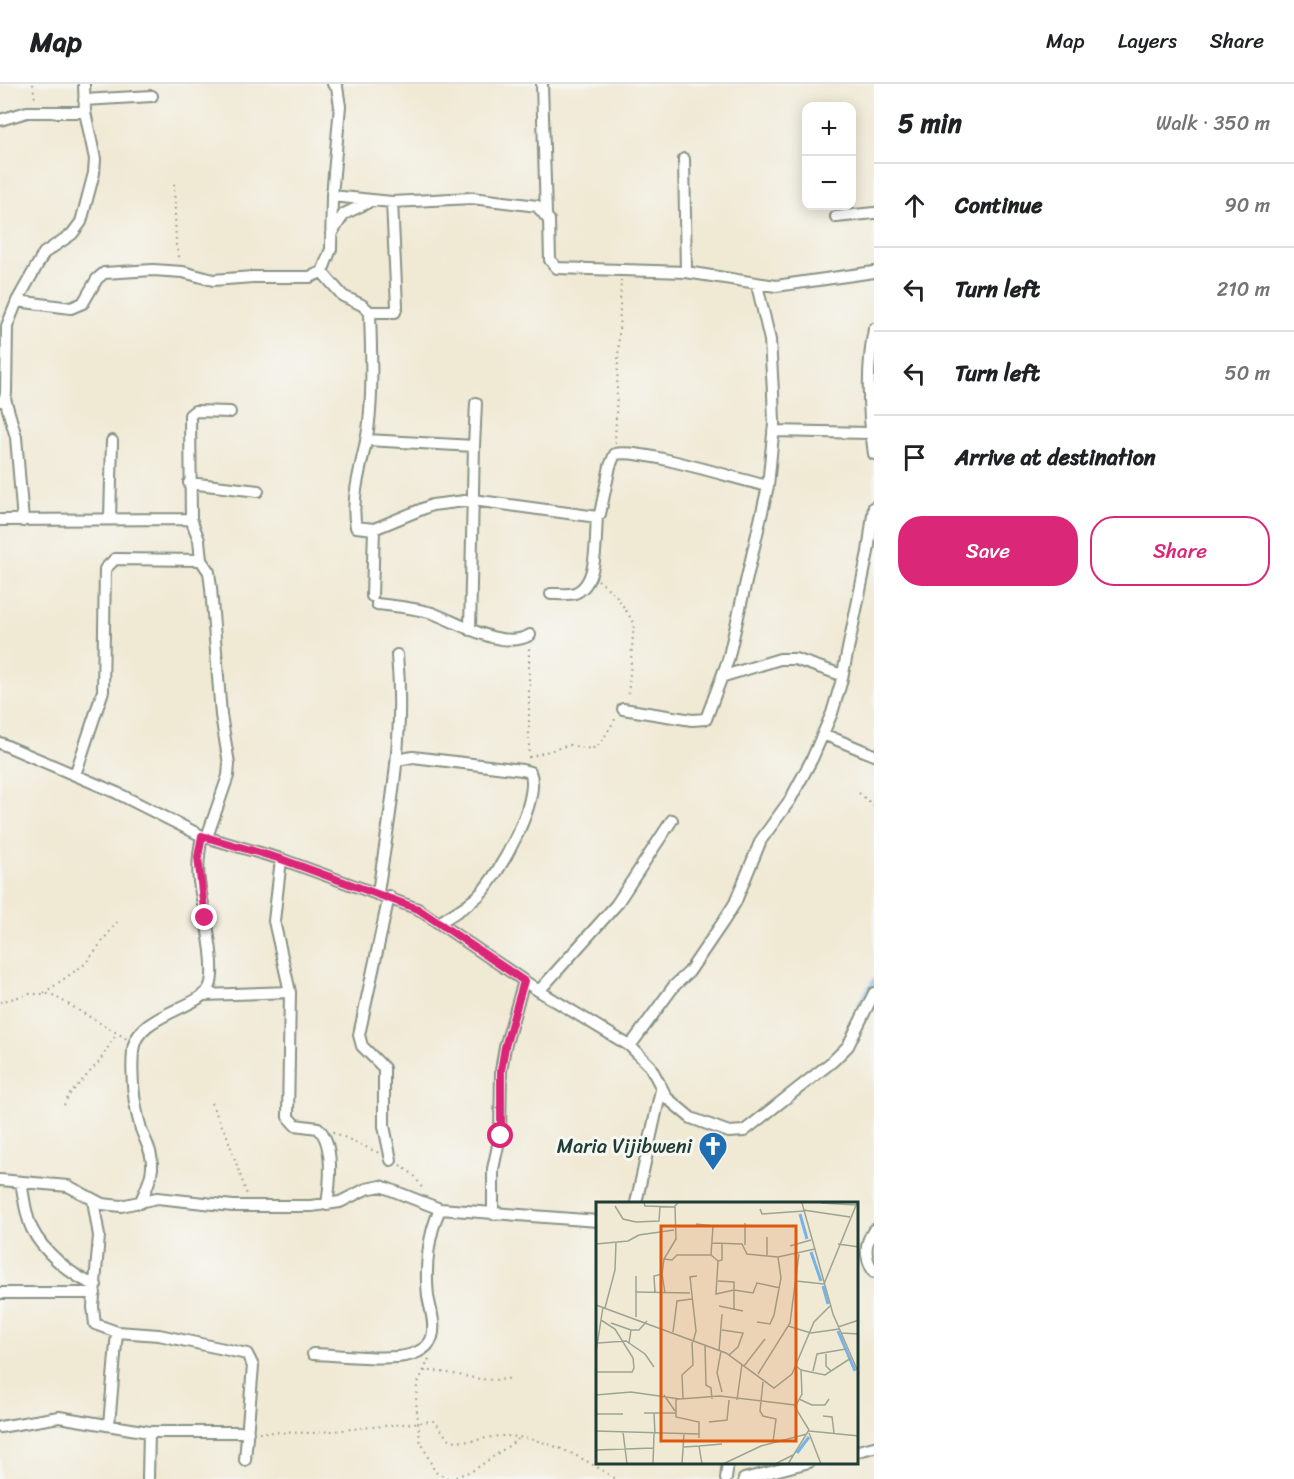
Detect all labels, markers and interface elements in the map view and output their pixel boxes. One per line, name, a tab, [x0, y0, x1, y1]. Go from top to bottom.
text: Map	[30, 17, 82, 66]
text: Map	[1046, 22, 1085, 60]
text: Layers	[1118, 22, 1177, 60]
text: Share	[1210, 22, 1264, 60]
text: 5 min	[898, 100, 962, 146]
map controls	[802, 102, 856, 210]
button: +	[802, 102, 856, 156]
text: Walk · 350 m	[1156, 106, 1270, 141]
button: −	[802, 156, 856, 210]
text: Continue	[955, 186, 1043, 225]
text: 90 m	[1225, 188, 1270, 223]
icon: ahead	[898, 189, 931, 222]
text: Turn left	[955, 270, 1040, 309]
text: 210 m	[1217, 272, 1270, 307]
icon: left	[898, 273, 931, 306]
text: Turn left	[955, 354, 1040, 393]
text: 50 m	[1225, 356, 1270, 391]
icon: left	[898, 357, 931, 390]
text: Arrive at destination	[955, 438, 1156, 477]
icon: arrive	[898, 441, 931, 474]
button: Save	[898, 516, 1078, 586]
button: Share	[1090, 516, 1270, 586]
route end	[191, 904, 217, 930]
route start	[487, 1122, 513, 1148]
place label: Maria Vijibweni	[557, 1129, 693, 1164]
church icon: Maria Vijibweni	[697, 1130, 729, 1172]
inset map	[596, 1202, 859, 1464]

